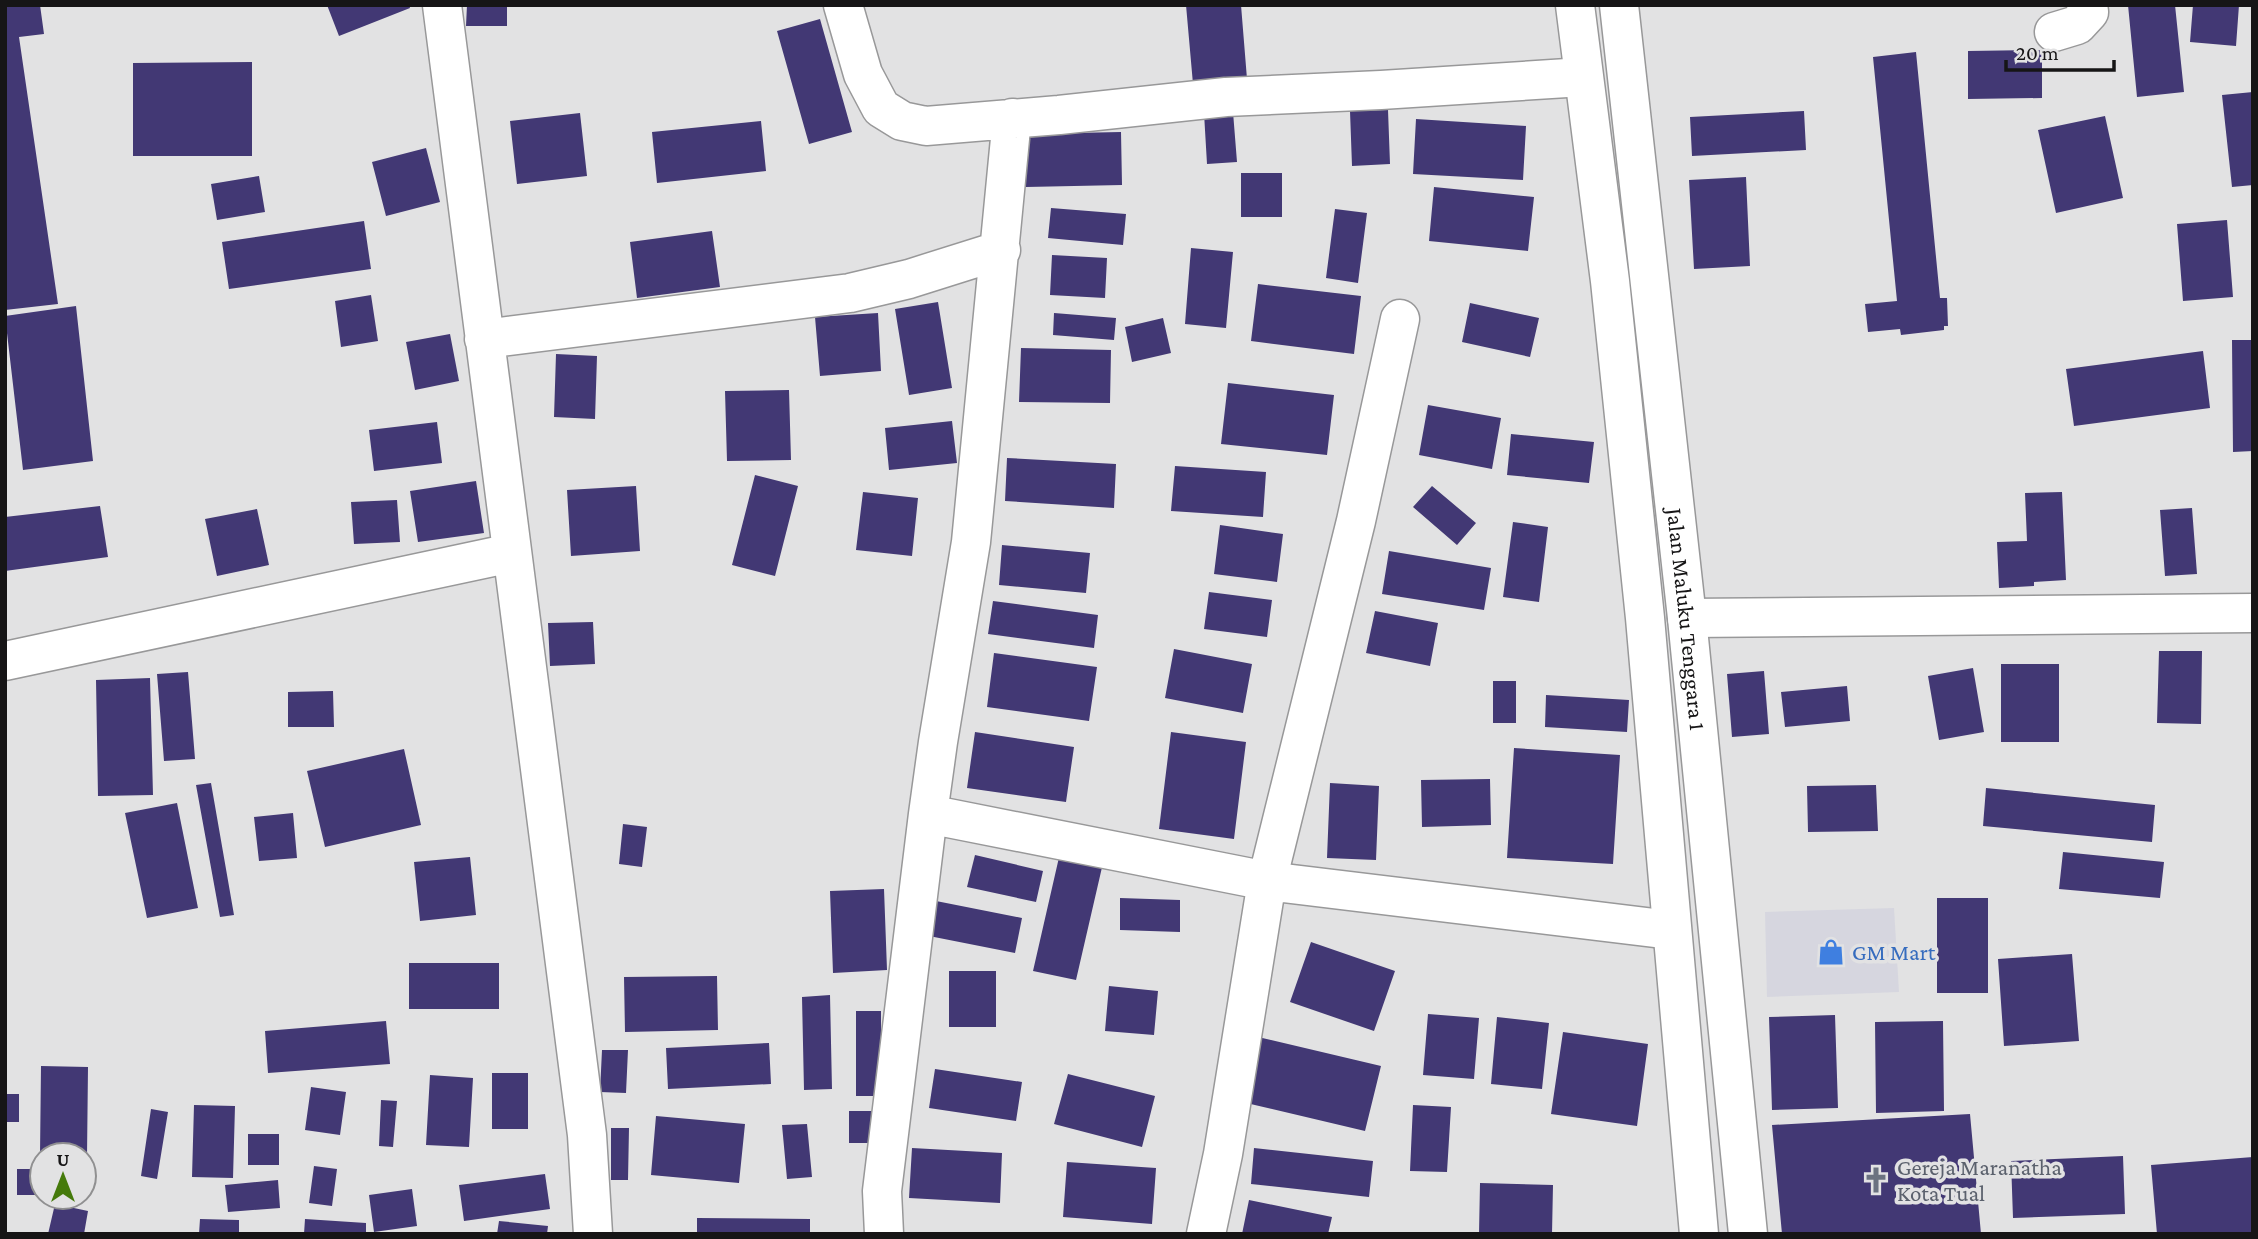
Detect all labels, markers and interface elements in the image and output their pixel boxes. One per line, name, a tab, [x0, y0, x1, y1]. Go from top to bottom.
scale bar	[2006, 28, 2114, 72]
text: 20 m	[2016, 41, 2059, 65]
street label: Jalan Maluku Tenggara 1	[1662, 505, 1711, 732]
shop icon: GM Mart	[1816, 937, 1846, 967]
place label: GM Mart	[1852, 939, 1936, 965]
north arrow	[28, 1141, 98, 1211]
text: U	[56, 1149, 70, 1170]
place label: Gereja Maranatha Kota Tual	[1897, 1154, 2062, 1206]
church icon: Gereja Maranatha Kota Tual	[1861, 1165, 1891, 1195]

